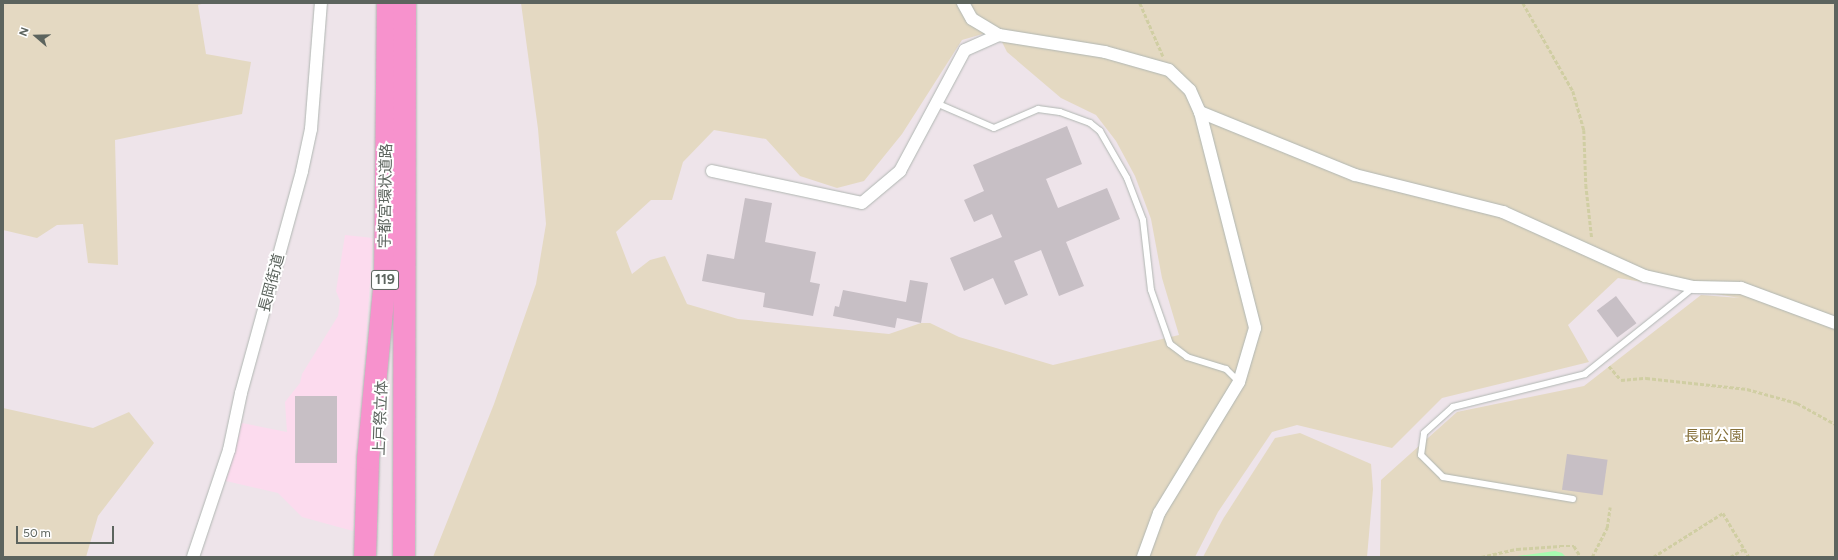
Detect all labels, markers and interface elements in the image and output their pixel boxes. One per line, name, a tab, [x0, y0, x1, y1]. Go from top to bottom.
north arrow	[16, 16, 56, 56]
text: N	[17, 26, 32, 38]
street label: 宇都宮環状道路	[376, 143, 396, 249]
street label: 長岡街道	[256, 252, 288, 314]
road number: 119	[371, 268, 399, 292]
street label: 上戸祭立体	[371, 380, 391, 456]
park label: 長岡公園	[1684, 428, 1744, 446]
scale bar	[18, 518, 116, 544]
text: 50 m	[23, 526, 51, 540]

